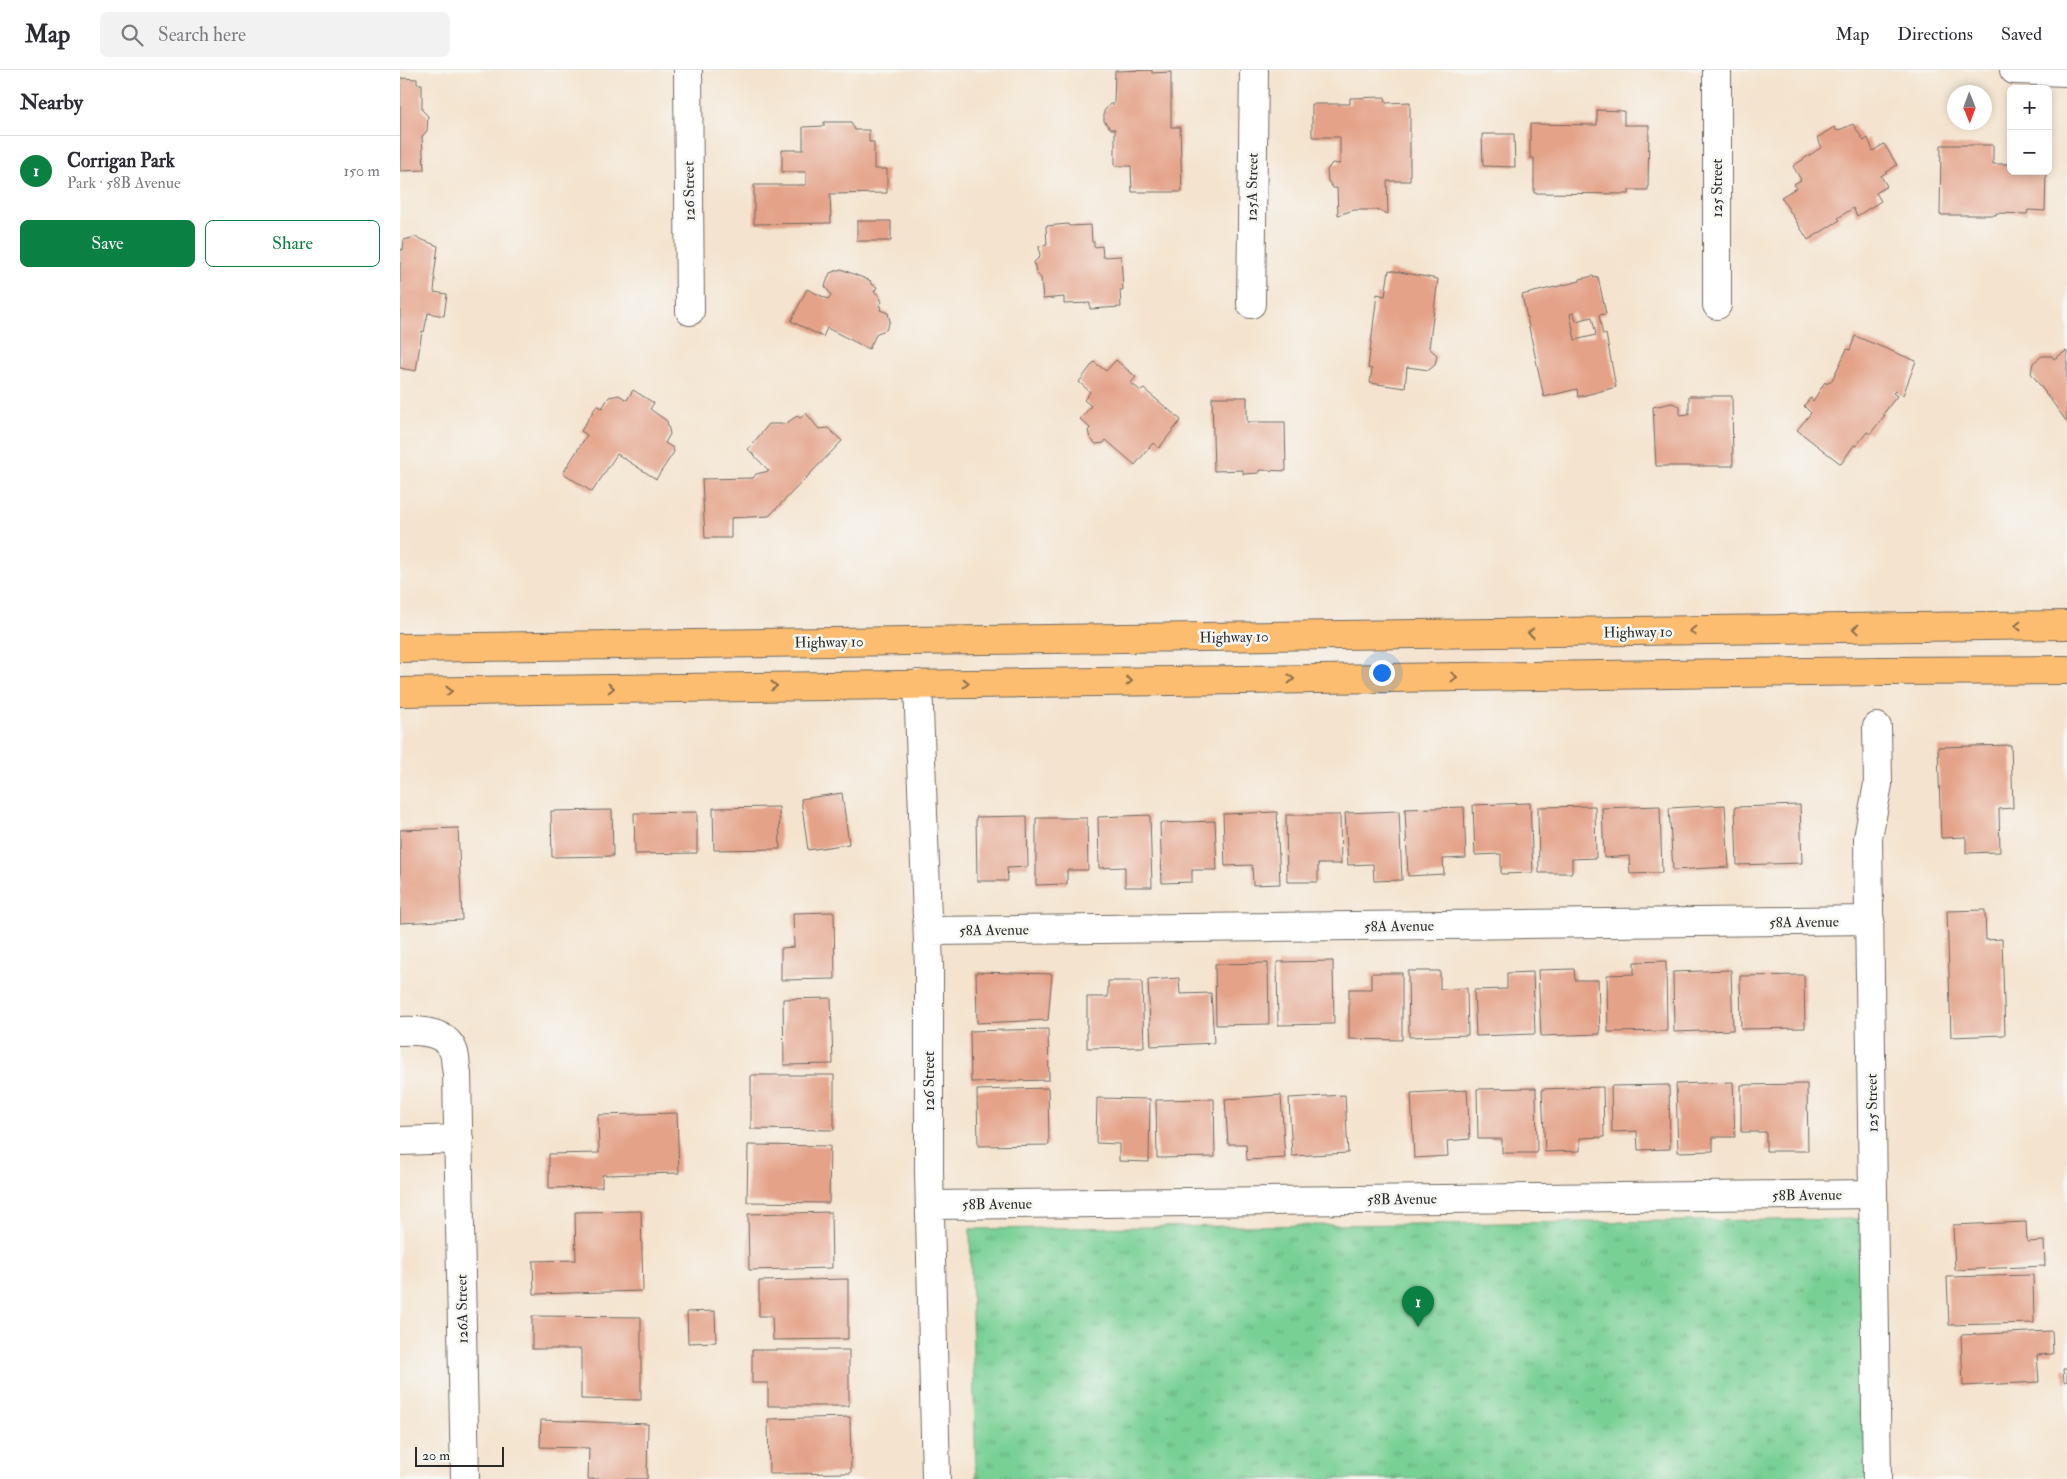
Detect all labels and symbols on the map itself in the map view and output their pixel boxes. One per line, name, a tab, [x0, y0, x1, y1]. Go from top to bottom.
north arrow	[1947, 85, 1992, 130]
street label: 125A Street	[1242, 153, 1263, 221]
street label: 125 Street	[1708, 158, 1727, 217]
street label: 126 Street	[679, 161, 700, 221]
one-way arrow	[2014, 621, 2022, 631]
street label: Highway 10	[1603, 622, 1673, 643]
one-way arrow	[1852, 624, 1860, 634]
one-way arrow	[1689, 626, 1697, 636]
street label: Highway 10	[1199, 627, 1269, 648]
one-way arrow	[1527, 628, 1534, 638]
street label: Highway 10	[794, 632, 864, 653]
your location	[1369, 660, 1395, 686]
one-way arrow	[1450, 672, 1458, 682]
one-way arrow	[1288, 674, 1295, 684]
one-way arrow	[1125, 676, 1133, 686]
one-way arrow	[962, 678, 970, 689]
one-way arrow	[770, 681, 778, 691]
one-way arrow	[607, 683, 615, 694]
one-way arrow	[445, 686, 453, 696]
street label: 58A Avenue	[1769, 912, 1839, 933]
street label: 58A Avenue	[1364, 916, 1434, 937]
street label: 58A Avenue	[959, 920, 1029, 941]
street label: 126 Street	[920, 1051, 939, 1111]
street label: 125 Street	[1862, 1073, 1883, 1133]
street label: 58B Avenue	[1772, 1185, 1842, 1206]
street label: 58B Avenue	[1367, 1189, 1437, 1210]
street label: 58B Avenue	[962, 1194, 1032, 1215]
street label: 126A Street	[452, 1274, 473, 1344]
pin: 1	[1402, 1286, 1434, 1327]
scale bar	[415, 1444, 504, 1467]

